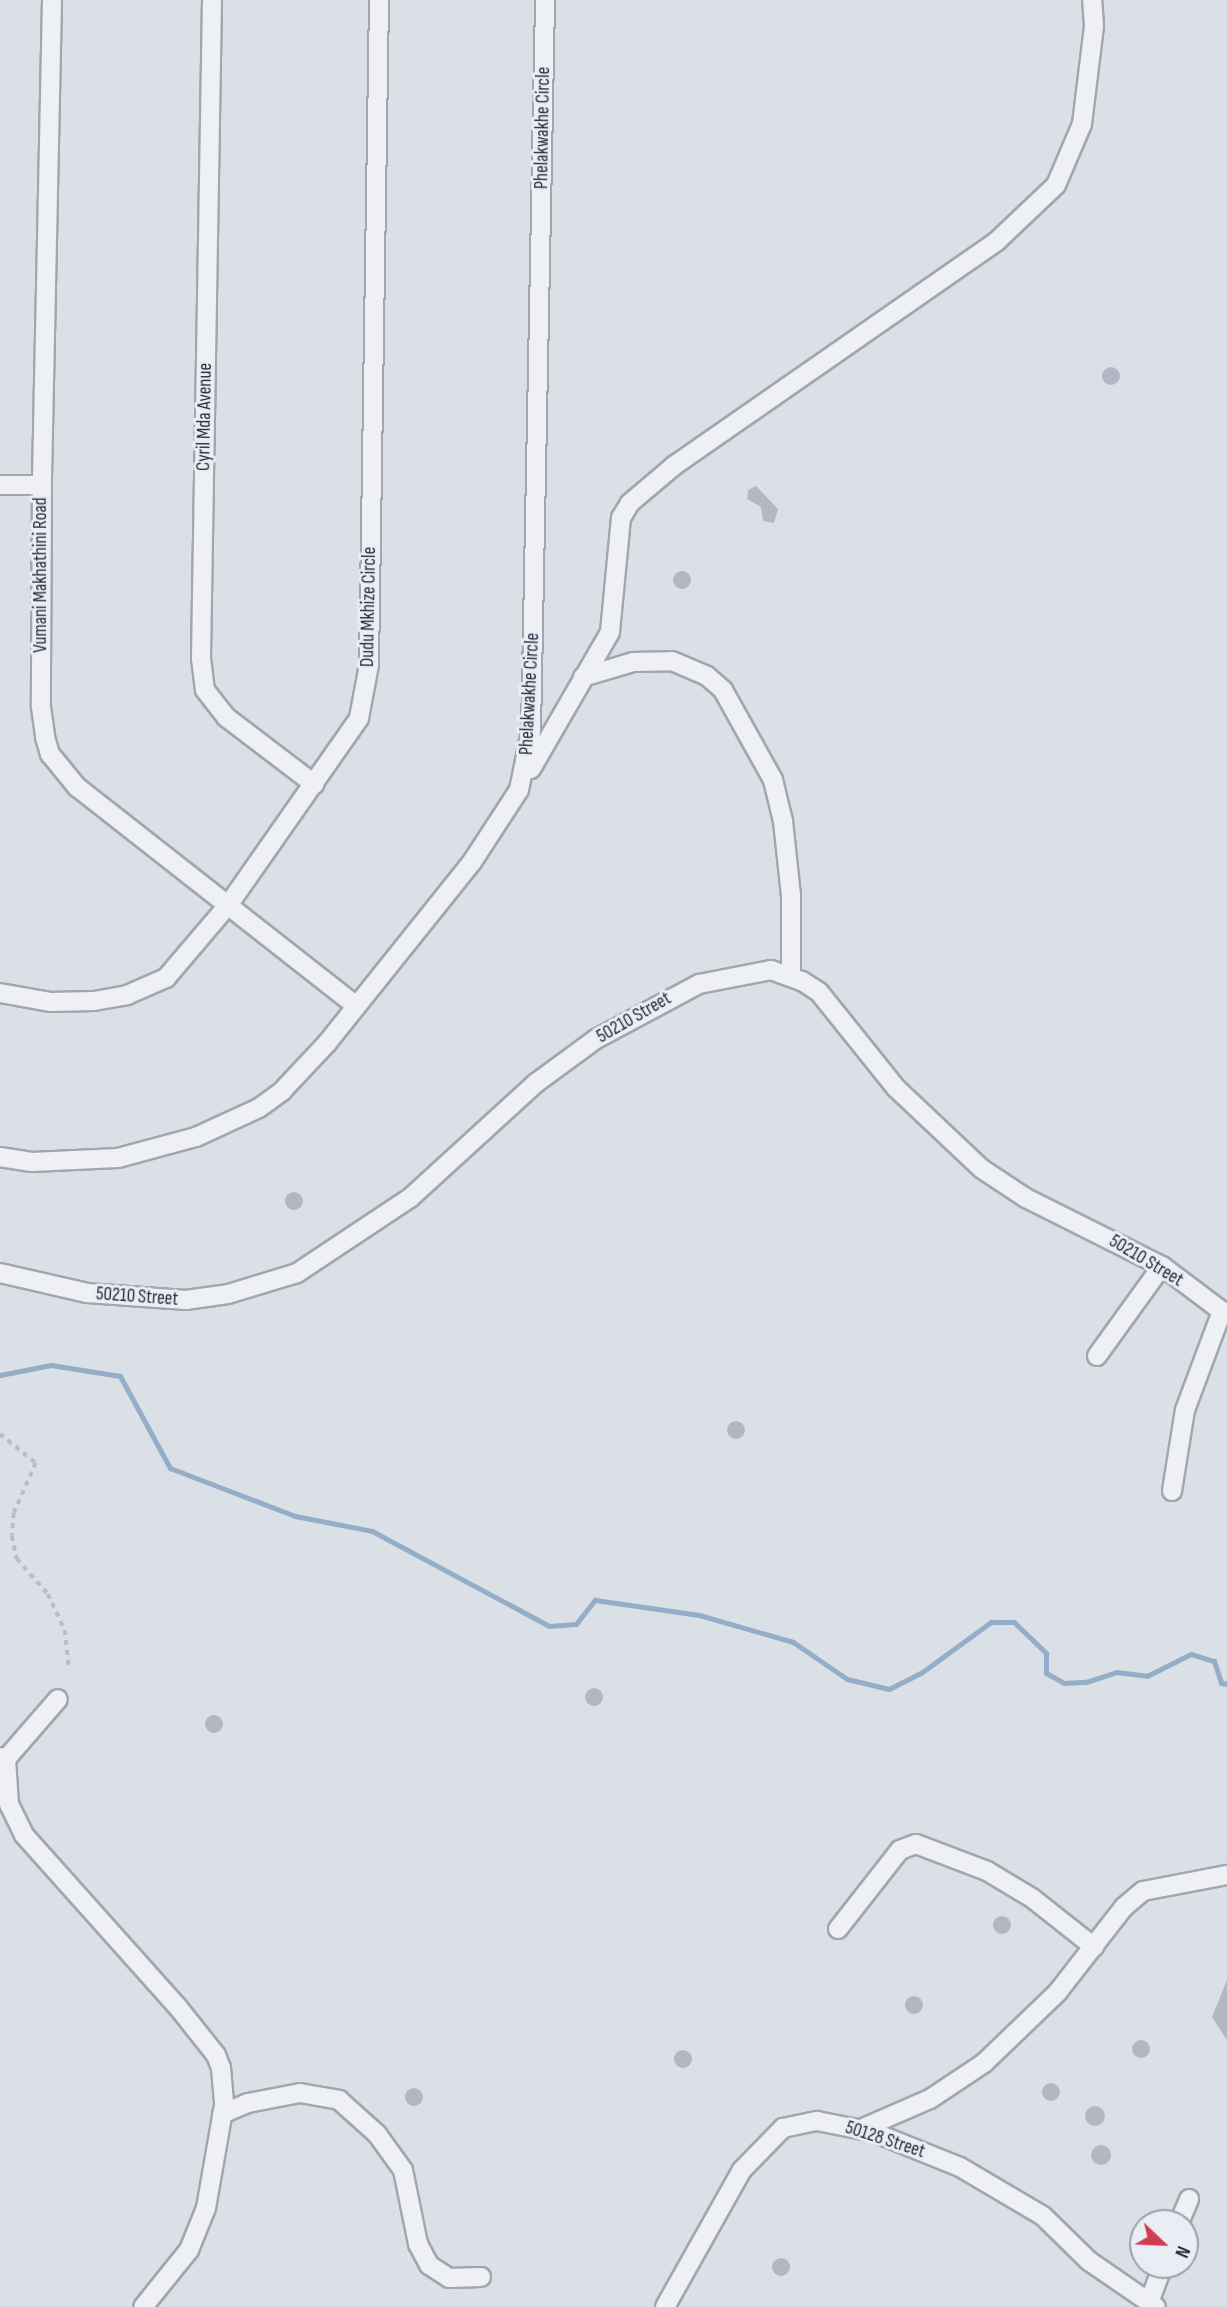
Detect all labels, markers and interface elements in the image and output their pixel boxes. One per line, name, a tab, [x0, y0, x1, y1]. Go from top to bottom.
street label: Phelakwakhe Circle	[531, 67, 555, 189]
street label: Cyril Mda Avenue	[193, 363, 217, 471]
street label: Vumani Makhathini Road	[30, 497, 52, 653]
street label: Dudu Mkhize Circle	[357, 547, 381, 667]
street label: Phelakwakhe Circle	[515, 632, 545, 756]
street label: 50210 Street	[593, 988, 675, 1048]
street label: 50210 Street	[1105, 1230, 1187, 1292]
street label: 50210 Street	[95, 1283, 179, 1311]
street label: 50128 Street	[842, 2116, 928, 2164]
north arrow	[1129, 2209, 1199, 2279]
text: N	[1169, 2242, 1195, 2261]

